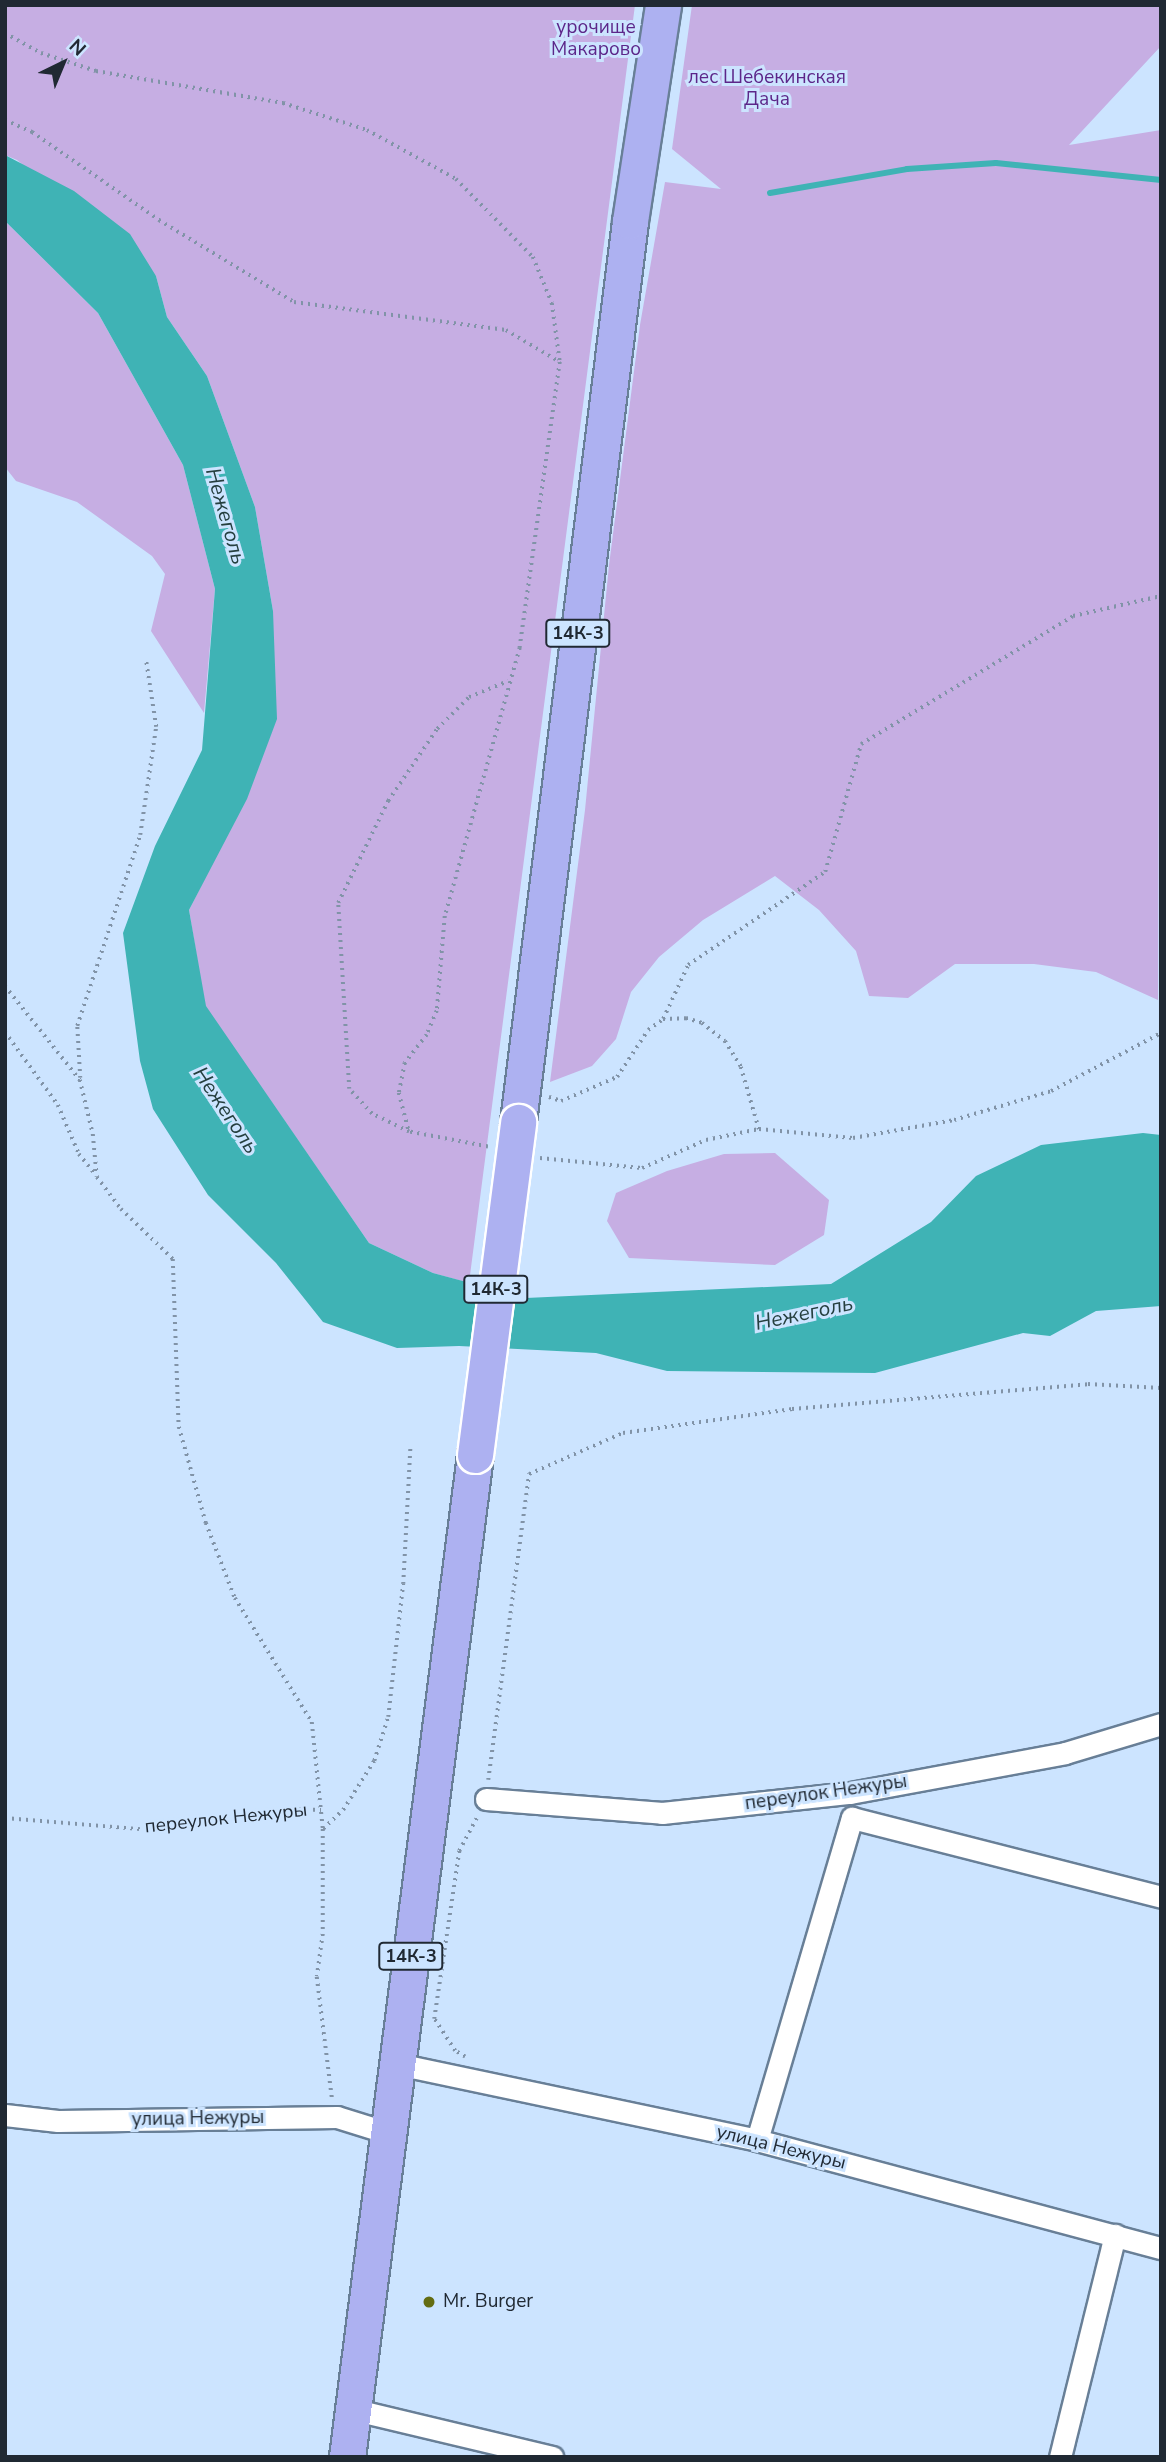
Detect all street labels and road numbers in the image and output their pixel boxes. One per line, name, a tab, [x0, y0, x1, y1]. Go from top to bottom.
road number: 14К-3	[545, 618, 611, 648]
road number: 14К-3	[463, 1274, 529, 1304]
street label: переулок Нежуры	[743, 1770, 909, 1816]
street label: переулок Нежуры	[143, 1799, 309, 1839]
road number: 14К-3	[378, 1942, 444, 1970]
street label: улица Нежуры	[131, 2106, 265, 2132]
street label: улица Нежуры	[714, 2121, 848, 2175]

